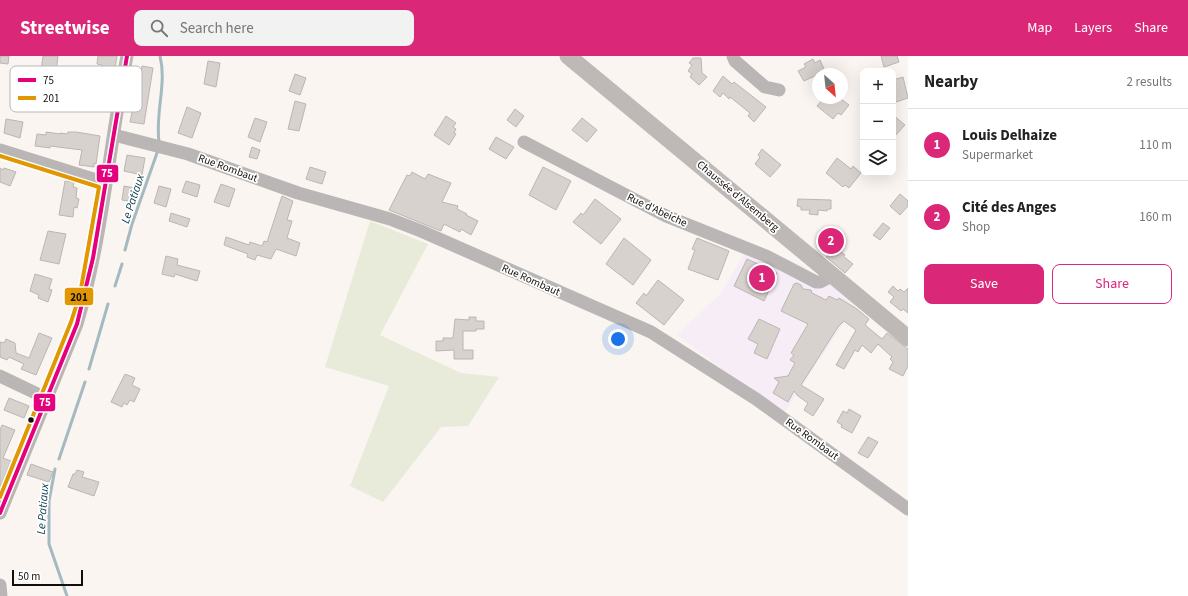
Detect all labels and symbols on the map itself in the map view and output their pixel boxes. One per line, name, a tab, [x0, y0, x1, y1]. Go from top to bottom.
legend	[10, 66, 142, 112]
north arrow	[812, 68, 848, 104]
text: 75	[43, 73, 54, 88]
text: 201	[43, 91, 59, 106]
street label: Rue Rombaut	[196, 150, 260, 186]
street label: Chaussée d'Alsemberg	[694, 157, 783, 235]
line badge: 75	[96, 164, 119, 183]
text: 75	[101, 166, 113, 181]
water label: Le Patiaux	[117, 171, 149, 226]
street label: Rue d'Abeiche	[624, 190, 690, 231]
pin: 2	[818, 226, 844, 256]
street label: Rue Rombaut	[499, 260, 563, 300]
pin: 1	[749, 263, 775, 293]
line badge: 201	[64, 287, 94, 306]
text: 201	[70, 290, 88, 305]
your location	[608, 329, 628, 349]
line badge: 75	[33, 393, 56, 412]
text: 75	[39, 395, 51, 410]
unlabelled marker	[26, 415, 36, 425]
street label: Rue Rombaut	[782, 415, 842, 464]
water label: Le Patiaux	[33, 482, 53, 535]
scale bar	[12, 568, 83, 587]

